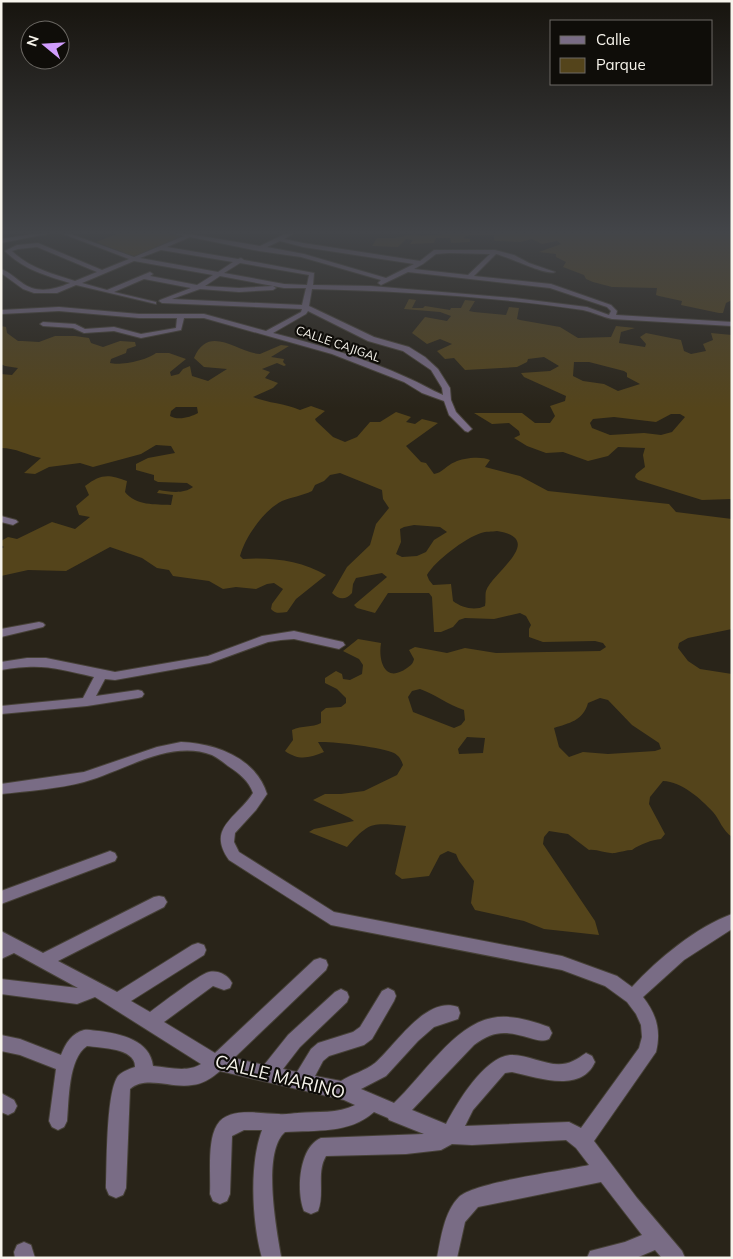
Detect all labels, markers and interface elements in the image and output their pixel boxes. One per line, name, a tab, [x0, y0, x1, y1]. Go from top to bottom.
north arrow	[20, 20, 70, 70]
legend	[550, 20, 713, 85]
text: Calle	[596, 30, 630, 49]
text: N	[22, 33, 43, 49]
text: Parque	[596, 55, 646, 74]
street label: CALLE CAJIGAL	[294, 322, 383, 365]
street label: CALLE MARINO	[213, 1049, 348, 1104]

